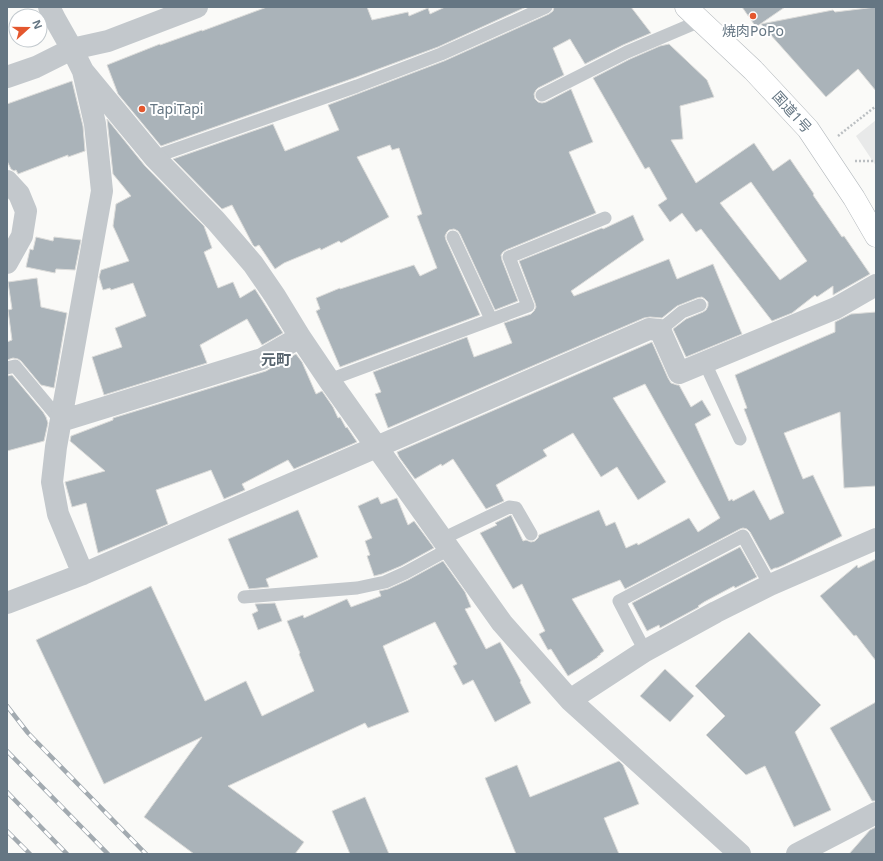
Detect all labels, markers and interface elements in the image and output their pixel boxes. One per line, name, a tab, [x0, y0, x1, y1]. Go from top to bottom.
north arrow	[8, 8, 48, 48]
marker: 焼肉PoPo	[748, 11, 758, 21]
text: N	[29, 17, 46, 31]
place label: 焼肉PoPo	[722, 21, 784, 40]
street label: 国道1号	[769, 87, 816, 137]
place label: TapiTapi	[150, 99, 203, 118]
marker: TapiTapi	[137, 104, 147, 114]
district label: 元町	[261, 349, 291, 369]

